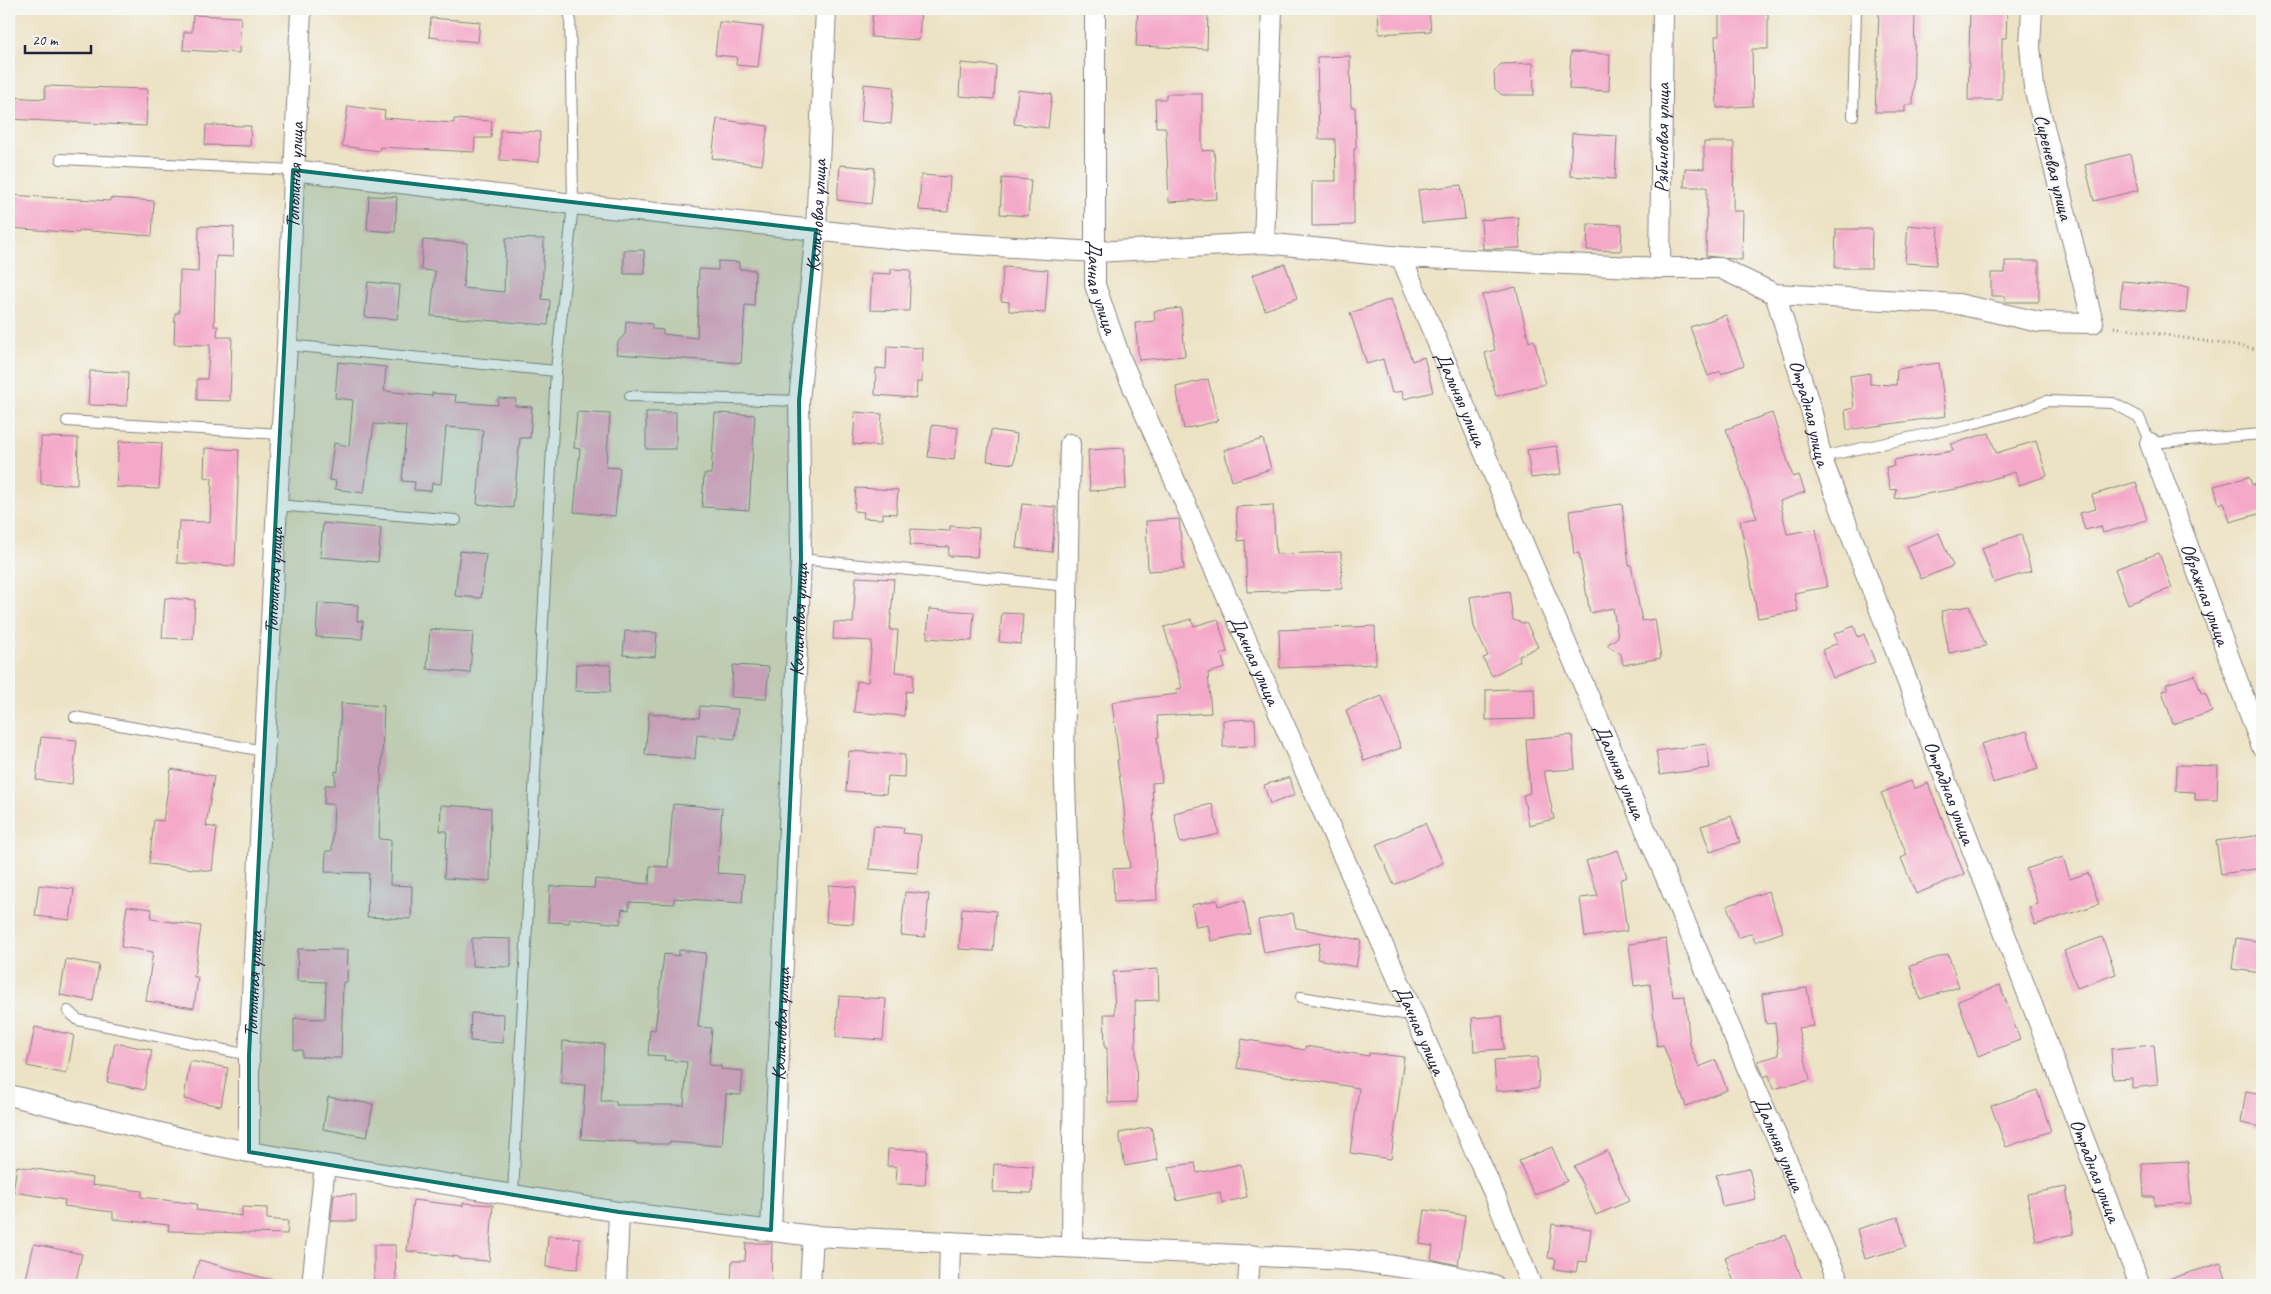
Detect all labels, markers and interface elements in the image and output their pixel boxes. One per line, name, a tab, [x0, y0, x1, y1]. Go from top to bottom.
scale bar	[25, 22, 91, 54]
text: 20 m	[32, 31, 59, 50]
street label: Рябиновая улица	[1649, 81, 1675, 193]
street label: Сиреневая улица	[2028, 112, 2079, 224]
street label: Тополиная улица	[280, 120, 309, 229]
street label: Калиновая улица	[800, 157, 832, 273]
street label: Дачная улица	[1082, 240, 1124, 339]
street label: Дальняя улица	[1430, 347, 1493, 452]
street label: Отрадная улица	[1783, 357, 1836, 472]
street label: Тополиная улица	[258, 525, 289, 634]
street label: Овражная улица	[2175, 540, 2236, 650]
street label: Калиновая улица	[784, 561, 814, 676]
street label: Дачная улица	[1224, 611, 1286, 711]
street label: Дальняя улица	[1589, 720, 1652, 824]
street label: Отрадная улица	[1918, 737, 1982, 850]
street label: Тополиная улица	[238, 929, 268, 1038]
street label: Калиновая улица	[766, 965, 796, 1081]
street label: Дачная улица	[1389, 981, 1452, 1080]
street label: Дальняя улица	[1748, 1092, 1811, 1197]
street label: Отрадная улица	[2064, 1115, 2127, 1228]

